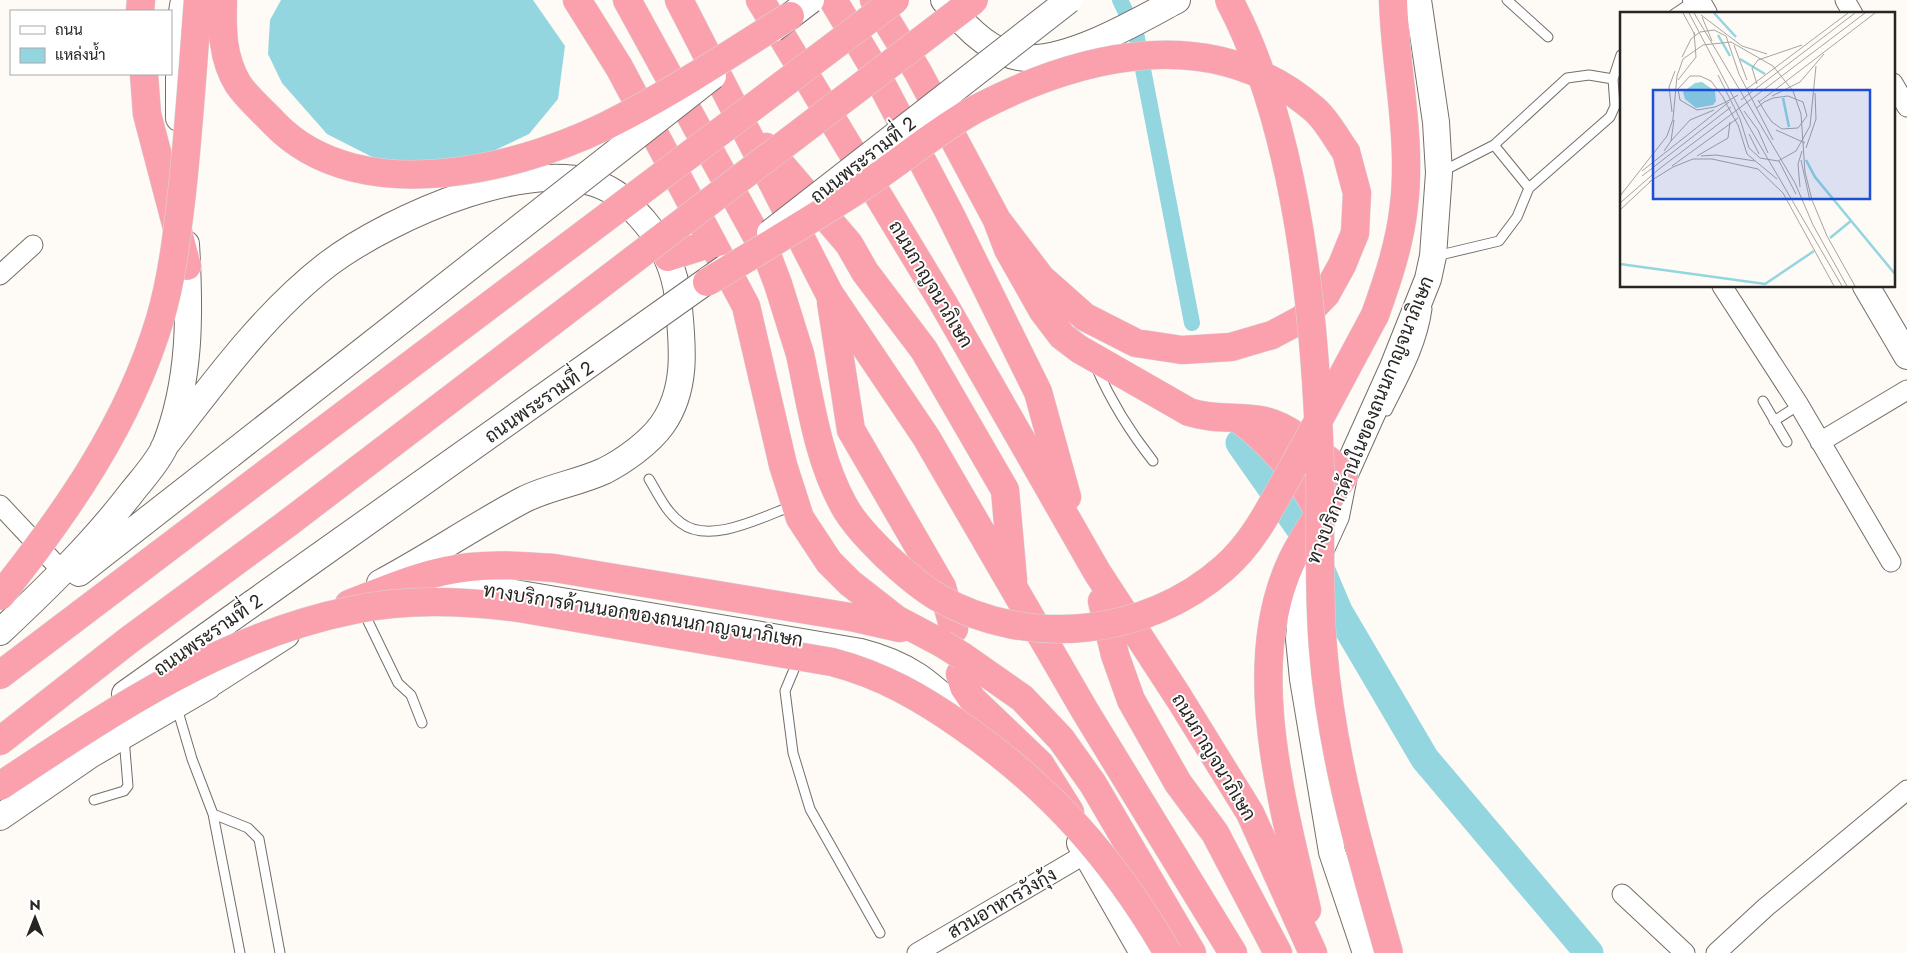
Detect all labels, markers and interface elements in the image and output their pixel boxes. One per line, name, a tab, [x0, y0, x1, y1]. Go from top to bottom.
legend	[10, 10, 172, 75]
inset map	[1620, 12, 1894, 288]
text: ถนน	[55, 19, 83, 41]
text: แหล่งน้ำ	[55, 42, 106, 66]
street label: ถนนพระรามที่ 2	[802, 107, 921, 210]
street label: ถนนกาญจนาภิเษก	[882, 215, 980, 353]
street label: ทางบริการด้านในของถนนกาญจนาภิเษก	[1300, 272, 1440, 568]
street label: ถนนพระรามที่ 2	[477, 351, 599, 450]
street label: ทางบริการด้านนอกของถนนกาญจนาภิเษก	[481, 576, 805, 654]
street label: ถนนพระรามที่ 2	[146, 584, 268, 683]
street label: ถนนกาญจนาภิเษก	[1165, 688, 1263, 826]
street label: สวนอาหารวังกุ้ง	[943, 861, 1061, 945]
north arrow	[10, 893, 60, 943]
text: N	[29, 895, 41, 915]

